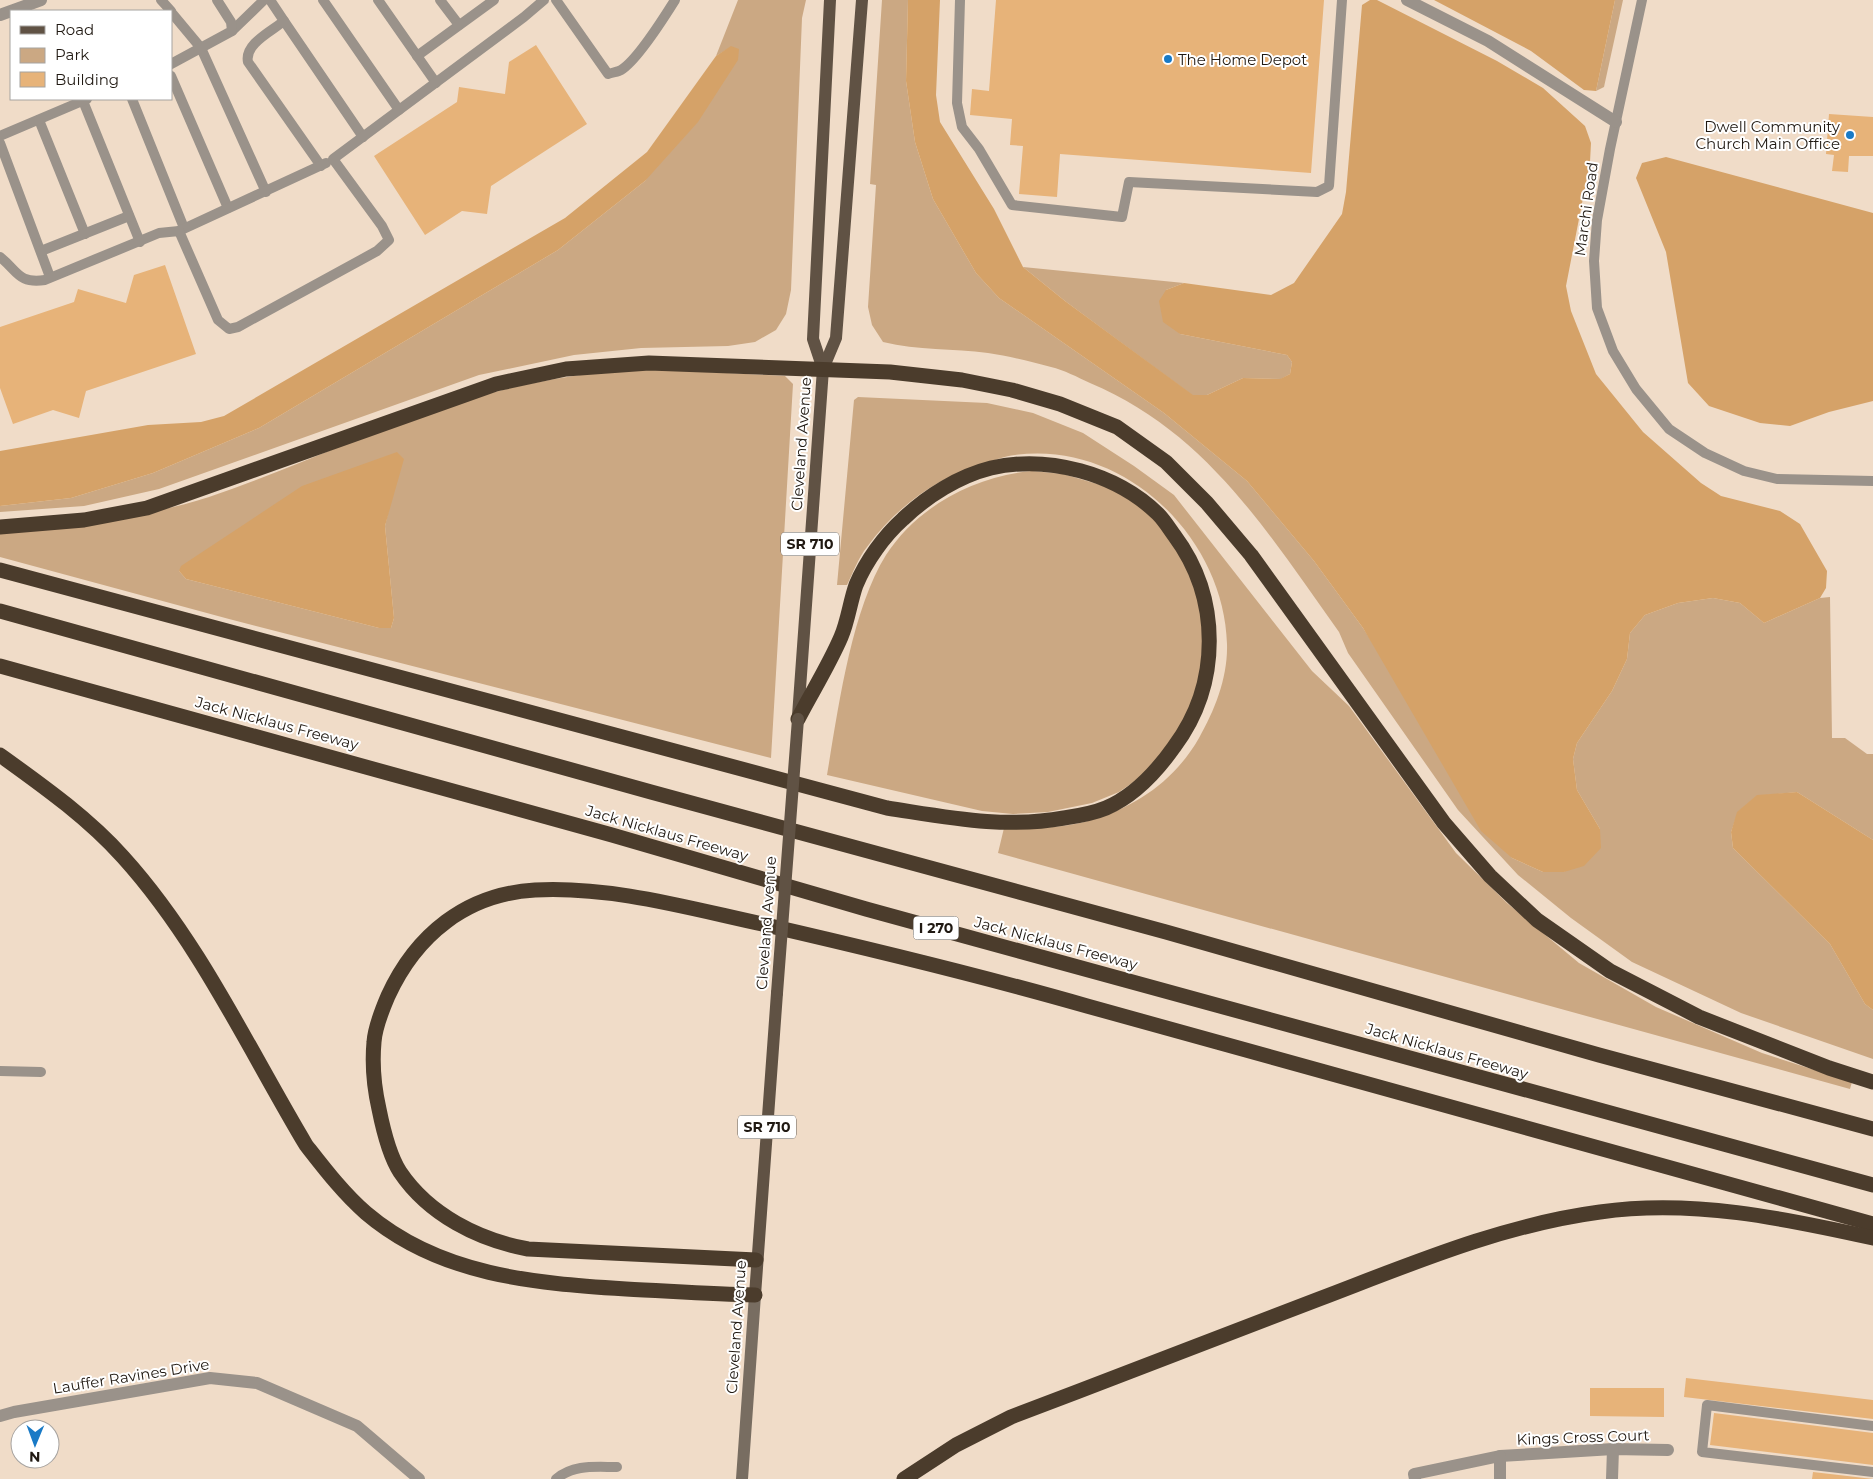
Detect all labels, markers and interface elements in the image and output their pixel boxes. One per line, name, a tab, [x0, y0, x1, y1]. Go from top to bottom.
legend	[10, 10, 172, 100]
text: Road	[55, 20, 94, 39]
text: Park	[55, 45, 89, 64]
place label: The Home Depot	[1178, 50, 1307, 69]
marker: The Home Depot	[1162, 53, 1174, 65]
text: Building	[55, 70, 119, 89]
place label: Dwell Community Church Main Office	[1695, 117, 1841, 153]
marker: Dwell Community Church Main Office	[1844, 129, 1856, 141]
street label: Marchi Road	[1570, 161, 1602, 257]
street label: Cleveland Avenue	[787, 376, 815, 512]
road number: SR 710	[781, 532, 839, 556]
street label: Jack Nicklaus Freeway	[192, 692, 361, 754]
street label: Jack Nicklaus Freeway	[583, 800, 751, 866]
street label: Cleveland Avenue	[752, 855, 780, 991]
street label: Jack Nicklaus Freeway	[971, 912, 1140, 974]
road number: I 270	[914, 916, 958, 940]
street label: Jack Nicklaus Freeway	[1363, 1018, 1531, 1084]
road number: SR 710	[738, 1116, 796, 1138]
street label: Cleveland Avenue	[722, 1259, 750, 1395]
street label: Lauffer Ravines Drive	[51, 1354, 211, 1398]
north arrow	[10, 1419, 60, 1469]
street label: Kings Cross Court	[1516, 1425, 1650, 1449]
text: N	[29, 1448, 41, 1466]

